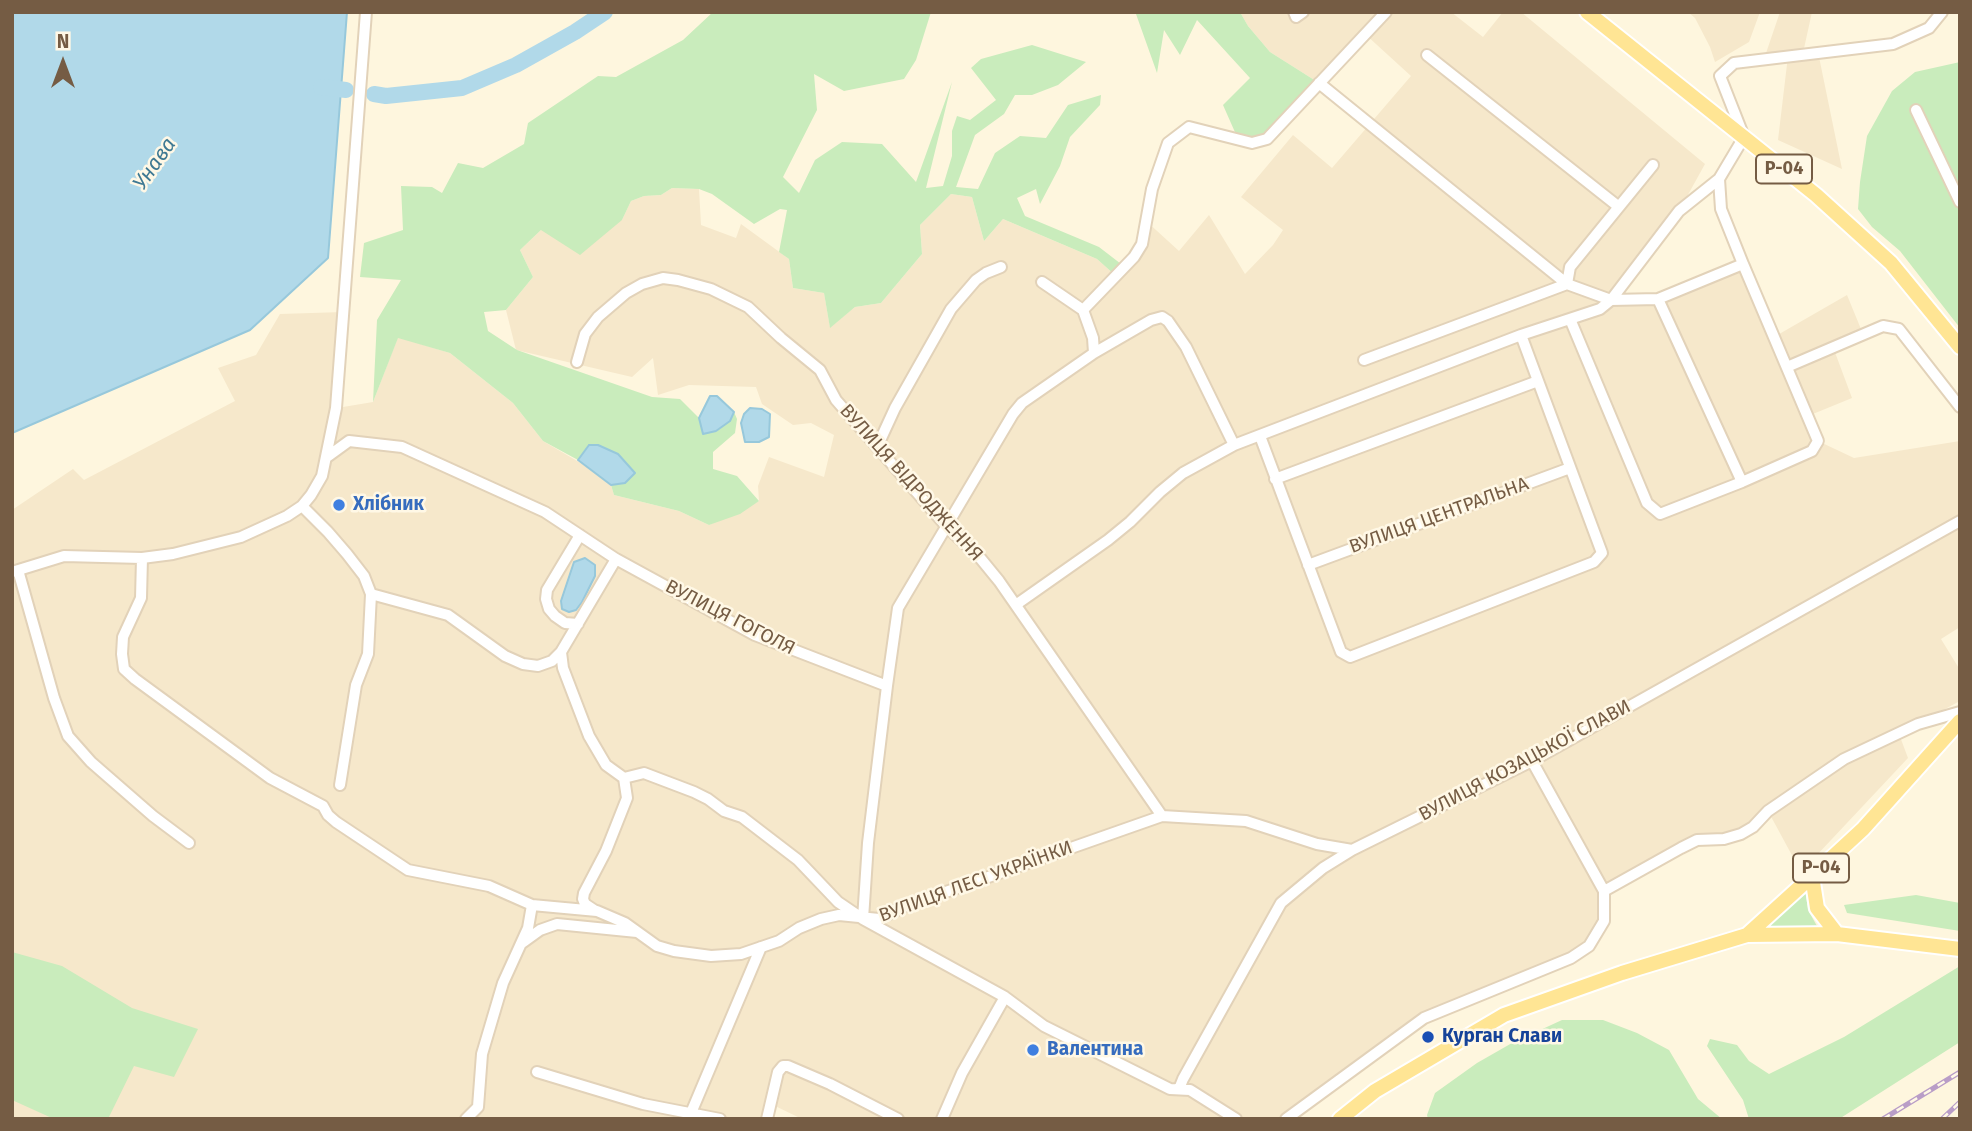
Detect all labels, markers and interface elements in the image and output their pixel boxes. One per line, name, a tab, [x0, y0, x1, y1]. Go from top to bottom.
north arrow	[28, 28, 98, 98]
text: N	[57, 30, 69, 53]
water label: Унава	[128, 133, 182, 195]
road number: Р-04	[1756, 154, 1812, 184]
street label: ВУЛИЦЯ ВІДРОДЖЕННЯ	[835, 400, 987, 566]
street label: ВУЛИЦЯ ЦЕНТРАЛЬНА	[1346, 473, 1532, 559]
place label: Хлібник	[353, 494, 424, 516]
marker: Хлібник	[331, 497, 347, 513]
street label: ВУЛИЦЯ ГОГОЛЯ	[661, 575, 799, 661]
street label: ВУЛИЦЯ КОЗАЦЬКОЇ СЛАВИ	[1415, 695, 1635, 827]
street label: ВУЛИЦЯ ЛЕСІ УКРАЇНКИ	[876, 836, 1076, 928]
road number: Р-04	[1793, 854, 1849, 882]
place label: Курган Слави	[1442, 1026, 1562, 1048]
marker: Курган Слави	[1420, 1029, 1436, 1045]
place label: Валентина	[1047, 1039, 1143, 1061]
marker: Валентина	[1025, 1042, 1041, 1058]

